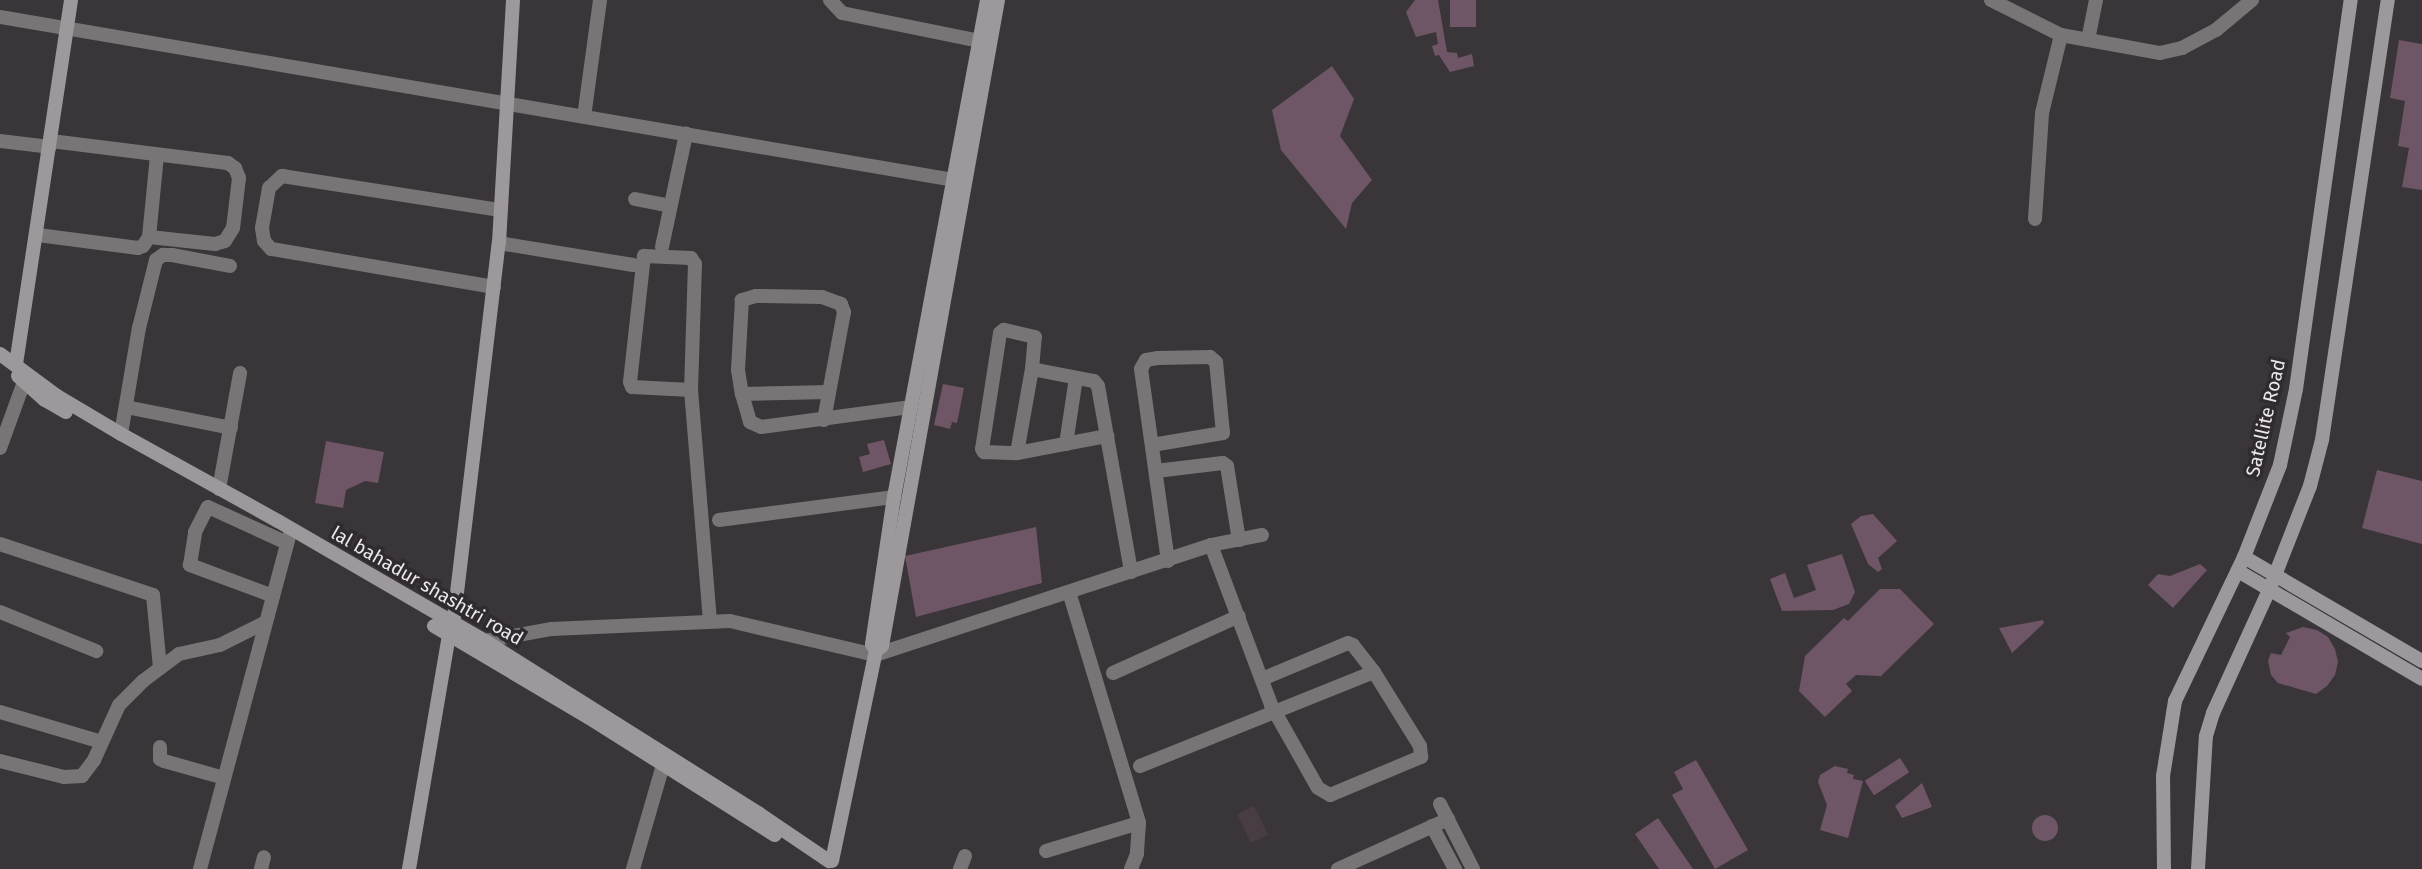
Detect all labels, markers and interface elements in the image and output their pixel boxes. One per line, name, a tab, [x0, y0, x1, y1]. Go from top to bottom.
street label: Satellite Road	[2241, 357, 2291, 479]
street label: lal bahadur shashtri road	[327, 522, 527, 650]

